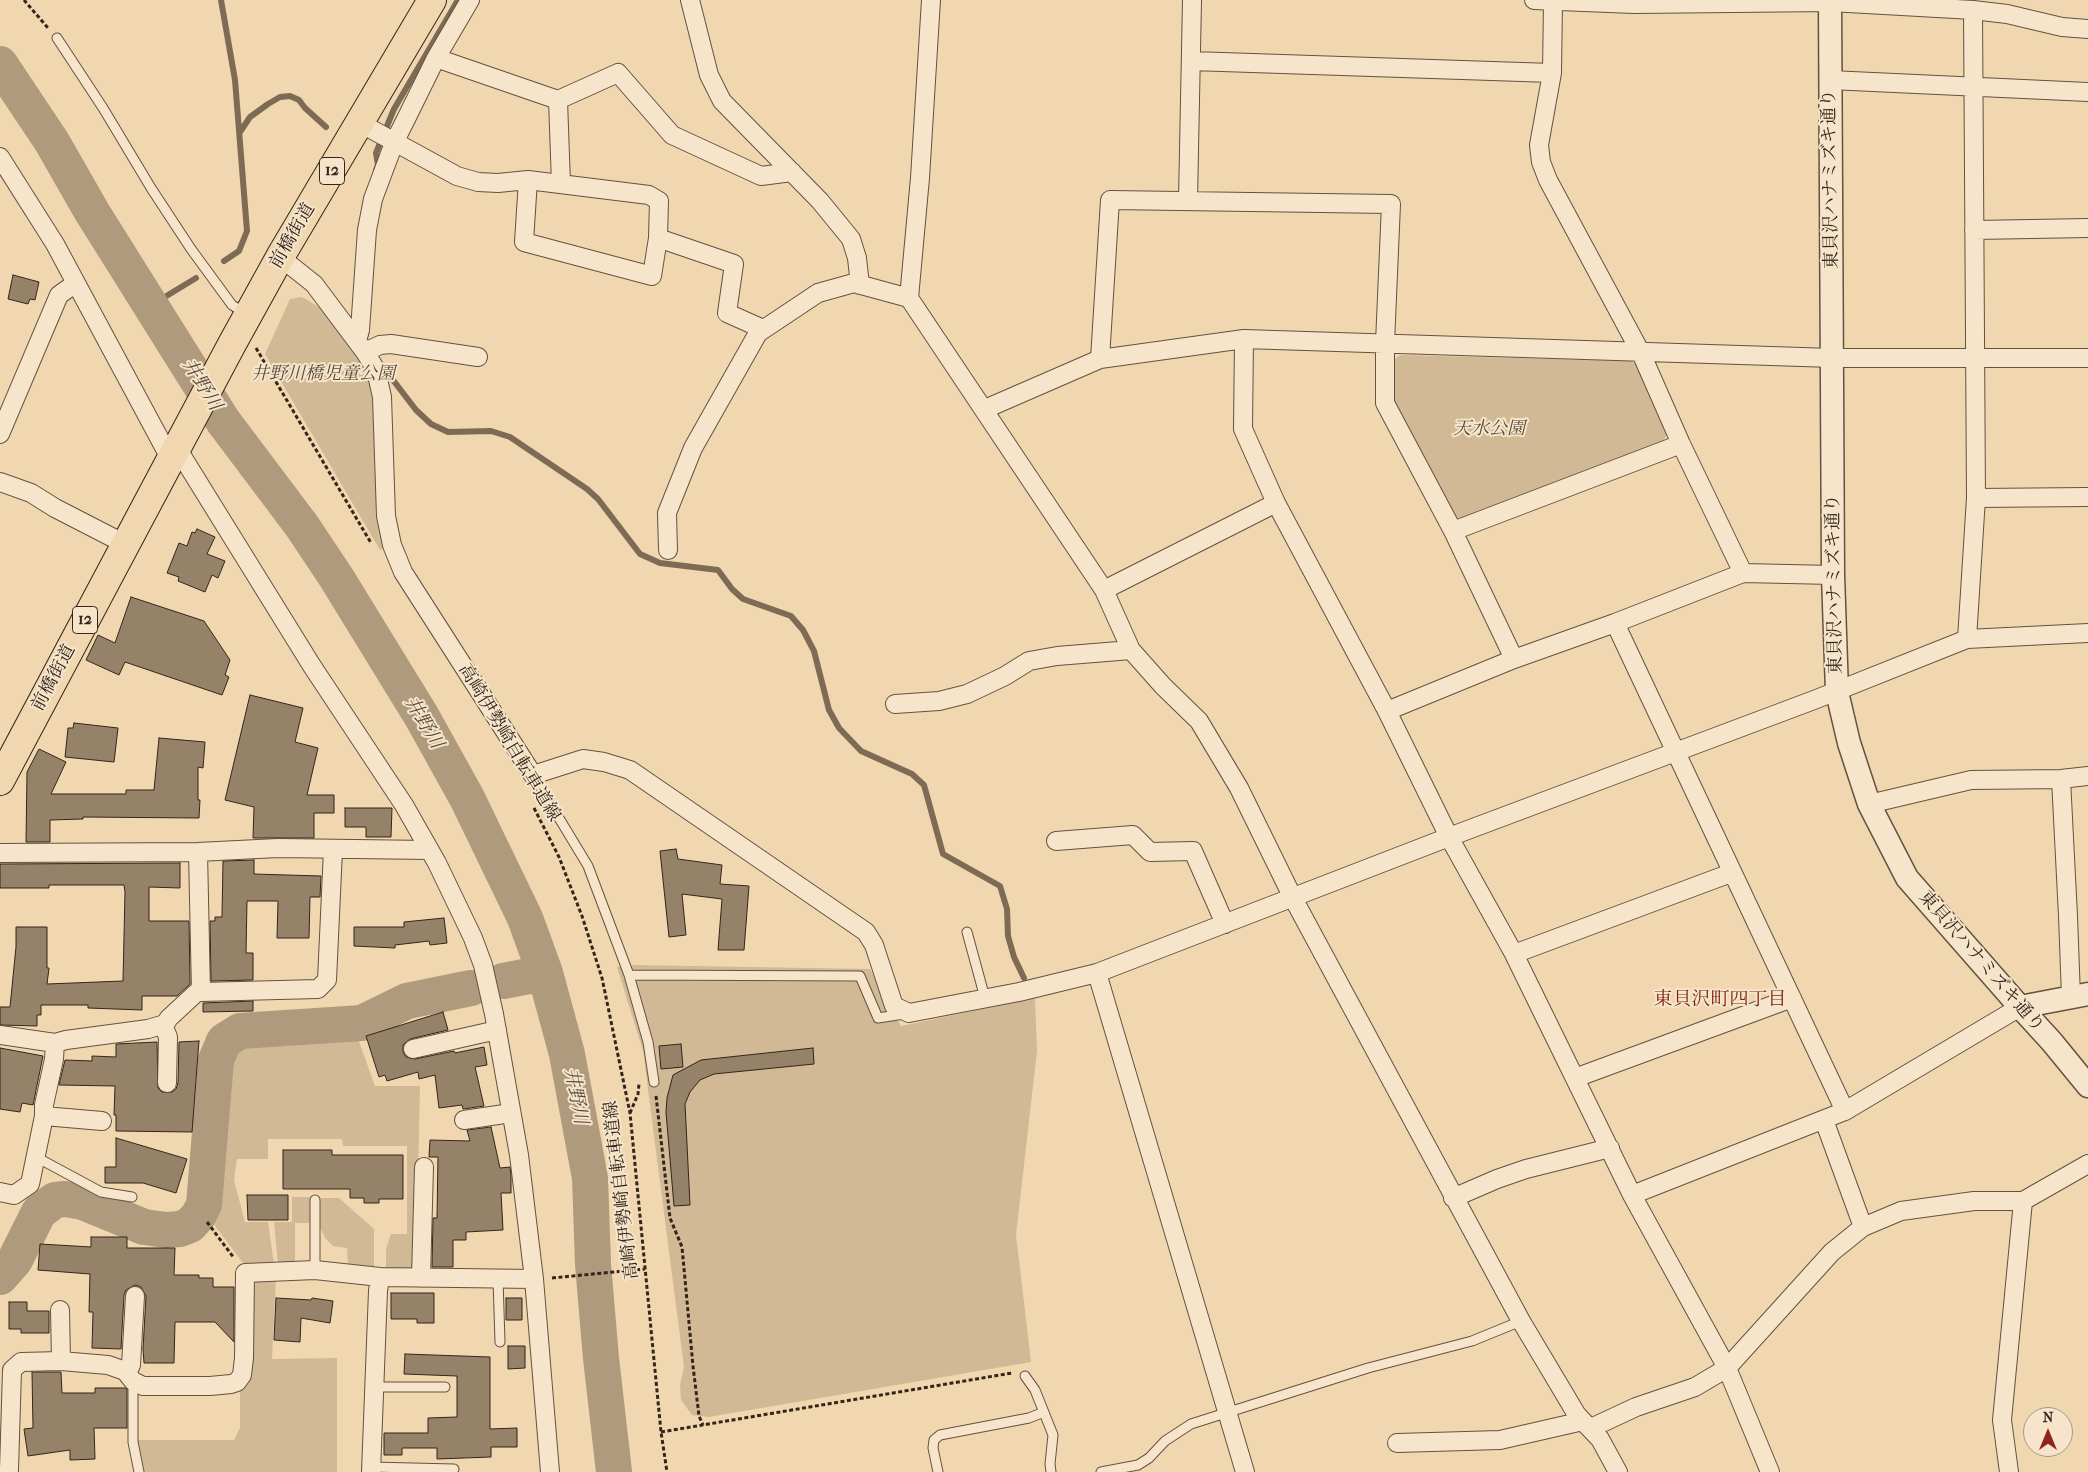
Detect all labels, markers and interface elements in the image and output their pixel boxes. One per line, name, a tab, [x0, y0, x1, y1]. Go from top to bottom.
street label: 東貝沢ハナミズキ通り	[1819, 89, 1843, 269]
road number: 12	[320, 158, 344, 185]
street label: 前橋街道	[266, 199, 320, 273]
water label: 井野川	[176, 355, 226, 415]
park label: 井野川橋児童公園	[251, 364, 395, 386]
park label: 天水公園	[1453, 419, 1525, 441]
street label: 東貝沢ハナミズキ通り	[1823, 494, 1847, 674]
road number: 12	[72, 606, 98, 634]
street label: 前橋街道	[28, 641, 80, 715]
street label: 高崎伊勢崎自転車道線	[453, 660, 565, 826]
water label: 井野川	[399, 693, 447, 753]
street label: 東貝沢ハナミズキ通り	[1914, 887, 2048, 1037]
district label: 東貝沢町四丁目	[1654, 989, 1786, 1011]
water label: 井野川	[558, 1066, 592, 1126]
street label: 高崎伊勢崎自転車道線	[600, 1099, 644, 1281]
north arrow	[2023, 1407, 2073, 1457]
text: N	[2043, 1409, 2053, 1426]

